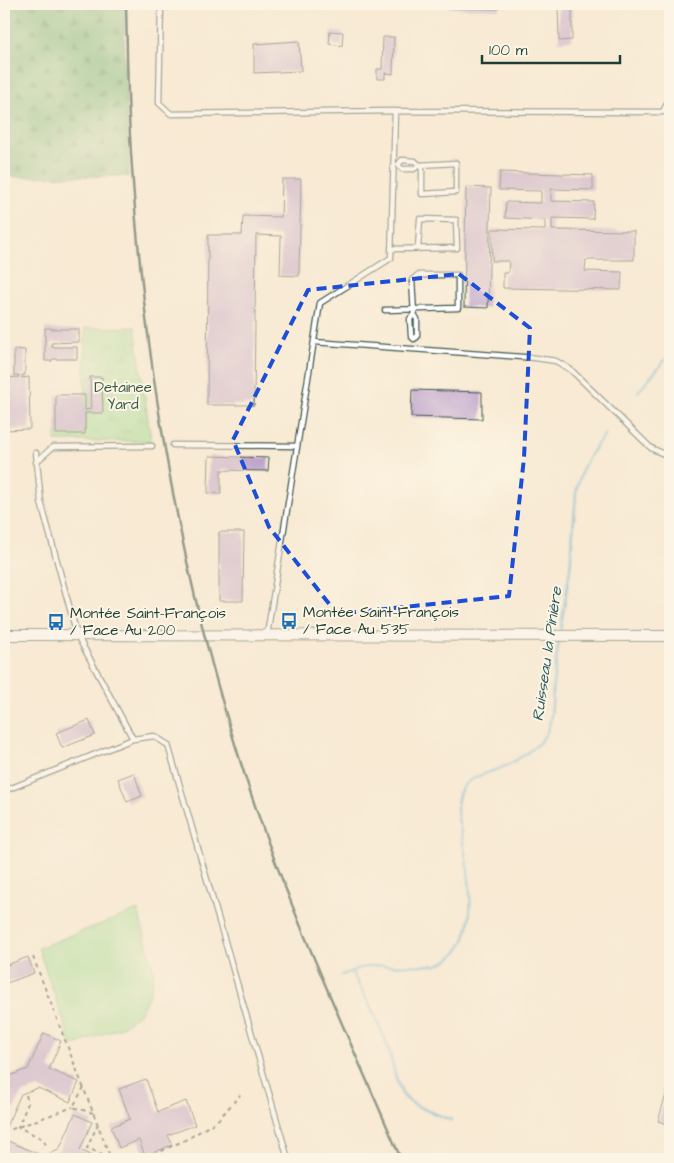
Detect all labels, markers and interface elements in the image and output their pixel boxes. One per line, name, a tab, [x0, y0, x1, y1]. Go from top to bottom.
scale bar	[482, 32, 619, 64]
text: 100 m	[489, 40, 528, 61]
park label: Detainee Yard	[94, 377, 152, 415]
water label: Ruisseau la Pinière	[527, 584, 568, 723]
place label: Montée Saint-François / Face Au 535	[303, 602, 459, 640]
place label: Montée Saint-François / Face Au 200	[70, 603, 226, 641]
bus stop icon: Montée Saint-François / Face Au 535	[279, 611, 299, 631]
bus stop icon: Montée Saint-François / Face Au 200	[46, 612, 66, 632]

